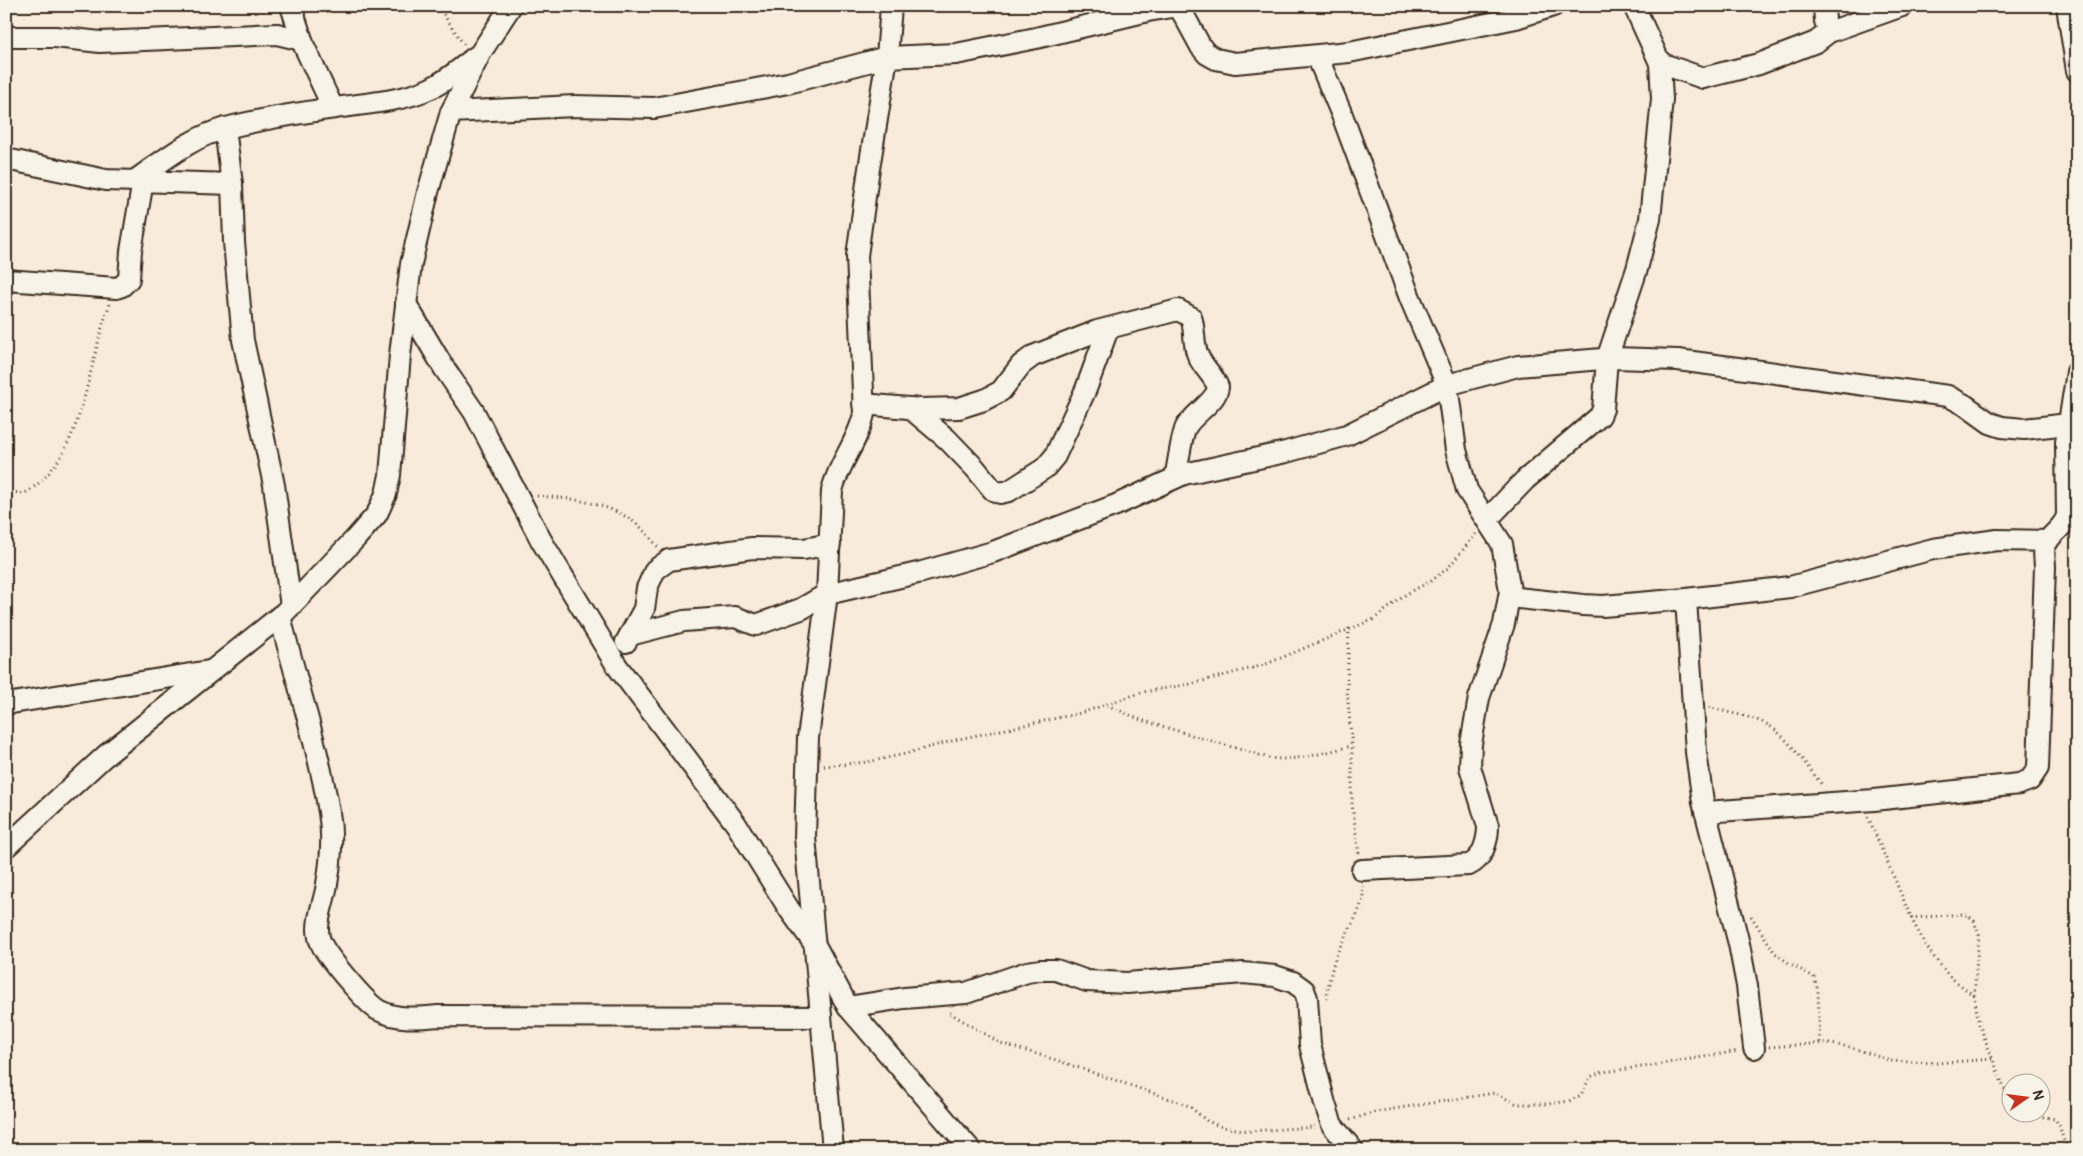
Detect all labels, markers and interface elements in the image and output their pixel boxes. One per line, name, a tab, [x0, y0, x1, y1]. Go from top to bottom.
north arrow	[2000, 1074, 2050, 1124]
text: N	[2029, 1088, 2048, 1102]

